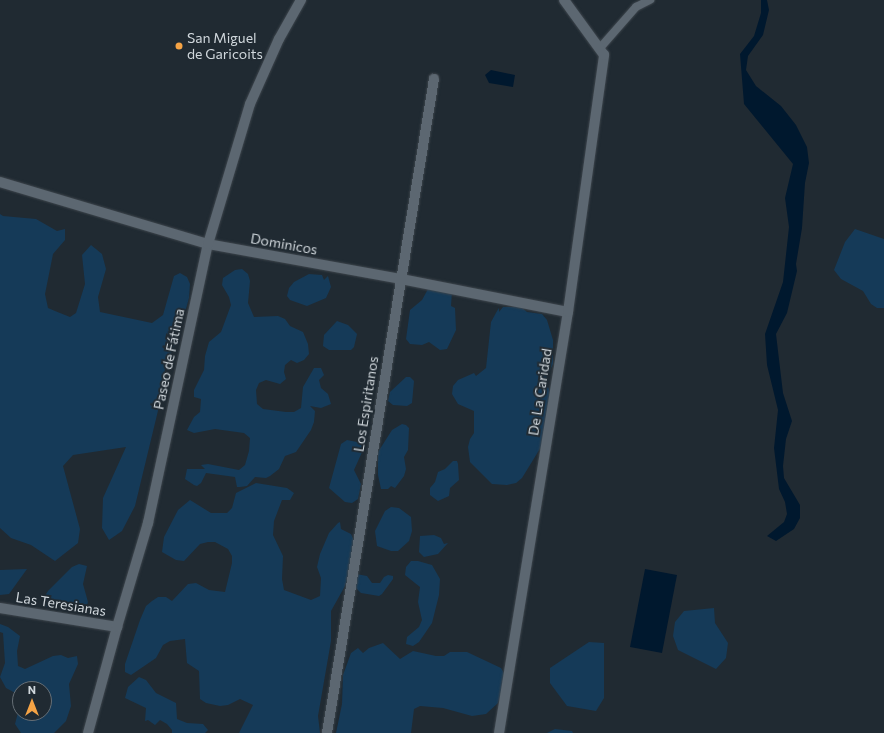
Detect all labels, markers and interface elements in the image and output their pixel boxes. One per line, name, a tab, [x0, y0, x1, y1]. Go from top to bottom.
place label: San Miguel de Garicoits	[187, 30, 263, 62]
marker: San Miguel de Garicoits	[174, 41, 184, 51]
street label: Dominicos	[249, 230, 319, 258]
street label: Paseo de Fátima	[150, 307, 188, 411]
street label: De La Caridad	[525, 347, 555, 437]
street label: Los Espiritanos	[350, 355, 382, 453]
street label: Las Teresianas	[15, 589, 107, 619]
north arrow	[12, 681, 52, 721]
text: N	[28, 683, 36, 696]

